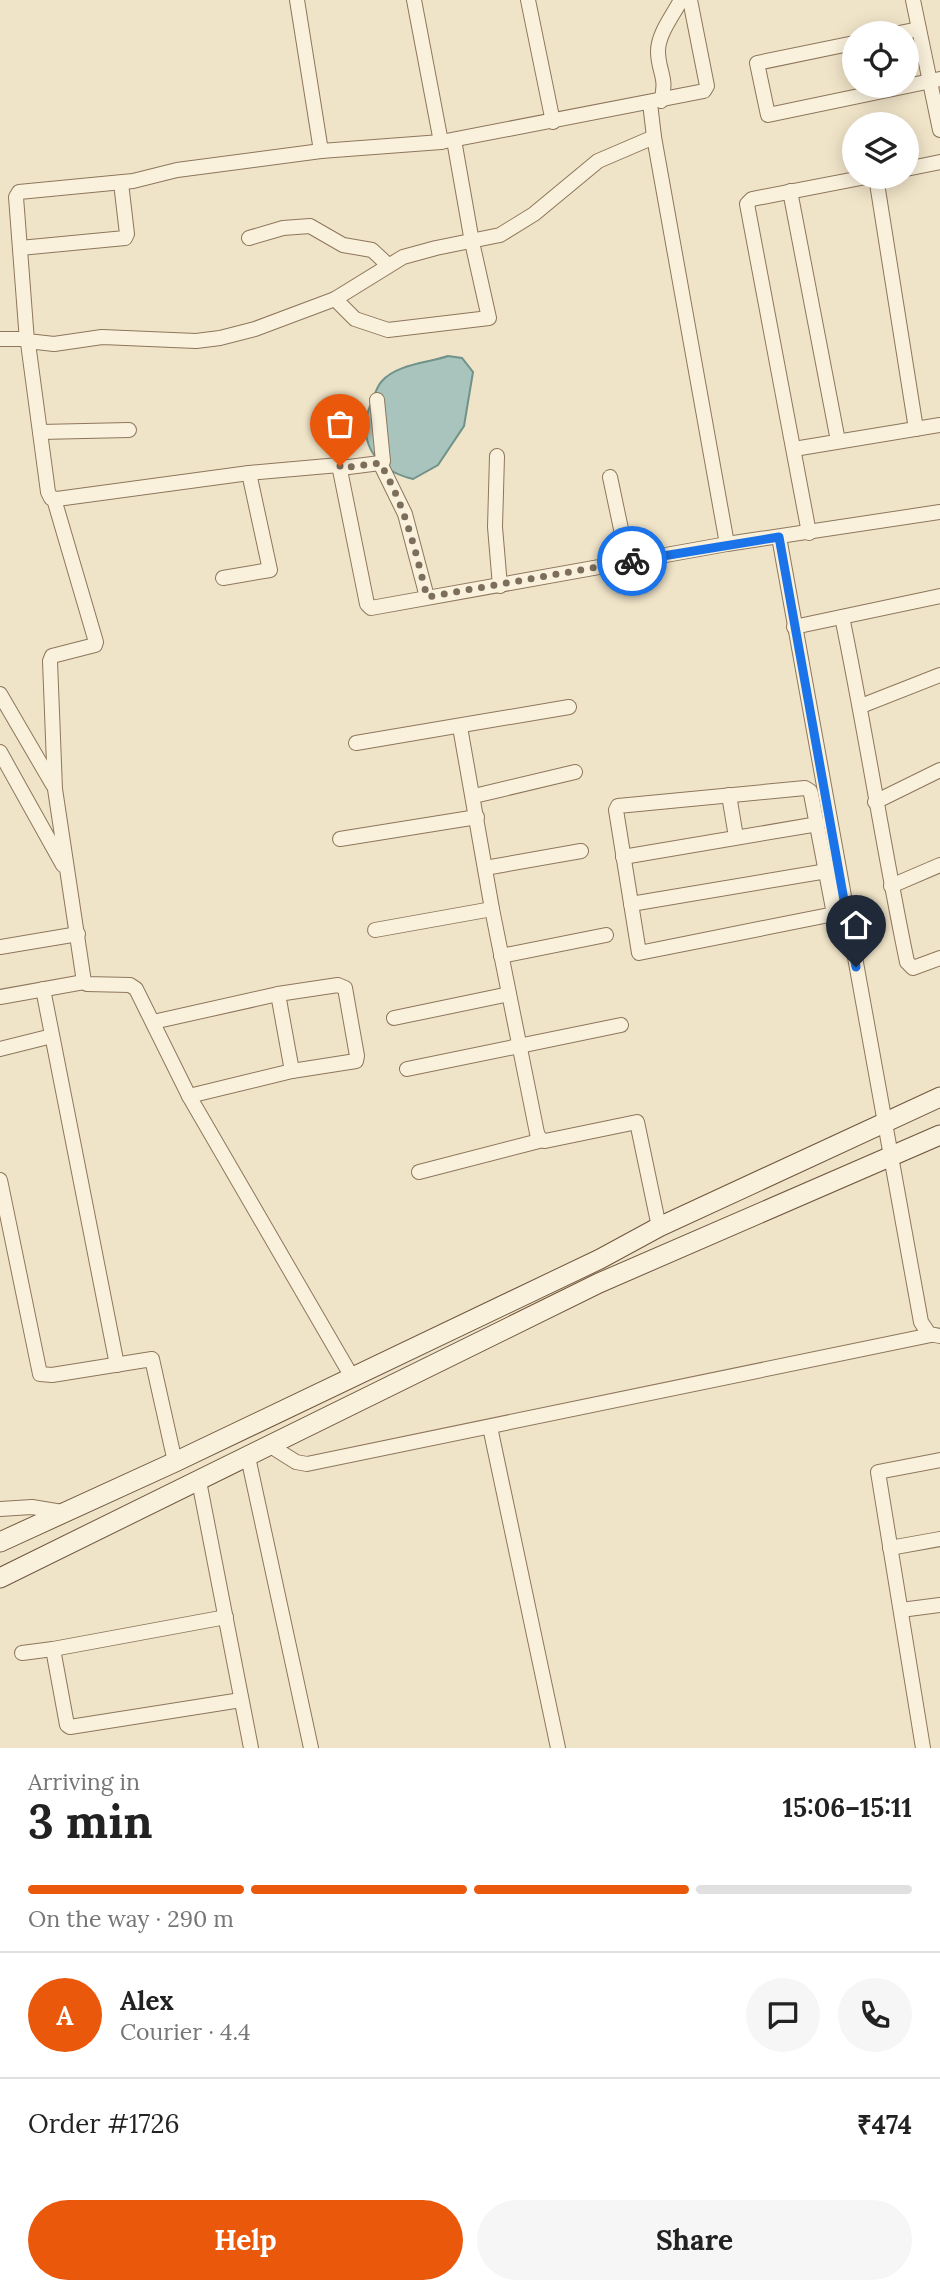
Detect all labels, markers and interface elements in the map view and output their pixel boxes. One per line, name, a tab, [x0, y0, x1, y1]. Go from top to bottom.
map controls	[842, 21, 919, 189]
button: locate	[842, 21, 919, 98]
button: layers	[842, 112, 919, 189]
pin	[310, 394, 370, 466]
icon: bag	[321, 405, 359, 443]
courier	[597, 526, 667, 596]
icon: bike	[613, 542, 651, 580]
pin	[826, 895, 886, 967]
icon: home	[837, 906, 875, 944]
text: Arriving in	[28, 1767, 140, 1796]
text: 15:06–15:11	[783, 1791, 912, 1824]
text: 3 min	[28, 1792, 153, 1851]
text: On the way · 290 m	[28, 1904, 234, 1933]
button: chat	[746, 1978, 820, 2052]
button: phone	[838, 1978, 912, 2052]
text: Alex	[120, 1984, 174, 2017]
text: A	[56, 1999, 74, 2032]
text: Courier · 4.4	[120, 2017, 251, 2046]
text: Order #1726	[28, 2107, 179, 2140]
text: ₹474	[857, 2108, 912, 2141]
button: Help	[28, 2200, 463, 2280]
button: Share	[477, 2200, 912, 2280]

